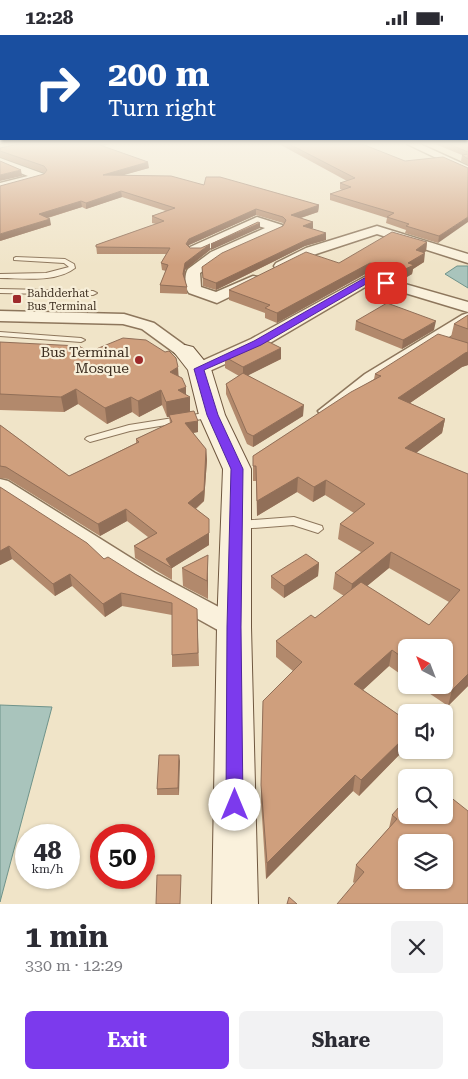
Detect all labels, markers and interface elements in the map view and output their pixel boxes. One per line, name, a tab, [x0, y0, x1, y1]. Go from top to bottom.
text: 12:28	[25, 6, 74, 29]
text: 200 m	[108, 54, 209, 95]
icon: right	[25, 55, 90, 120]
text: Turn right	[108, 96, 216, 121]
pin	[365, 262, 407, 304]
icon: arrive	[372, 269, 400, 297]
place label: Bahdderhat Bus Terminal	[27, 287, 97, 313]
marker: Bahdderhat Bus Terminal	[11, 293, 23, 305]
place label: Bus Terminal Mosque	[41, 344, 130, 376]
marker: Bus Terminal Mosque	[133, 354, 145, 366]
north arrow	[398, 639, 452, 694]
map controls	[398, 639, 453, 889]
button: sound	[398, 704, 453, 759]
button: search	[398, 769, 453, 824]
position arrow	[208, 778, 260, 830]
speed limit sign: 50	[90, 824, 155, 889]
button: layers	[398, 834, 453, 889]
text: 48	[33, 836, 62, 865]
text: km/h	[31, 862, 64, 876]
text: 1 min	[25, 919, 108, 954]
button: close	[391, 921, 443, 973]
text: 330 m · 12:29	[25, 956, 123, 975]
button: Exit	[25, 1011, 229, 1069]
button: Share	[239, 1011, 443, 1069]

